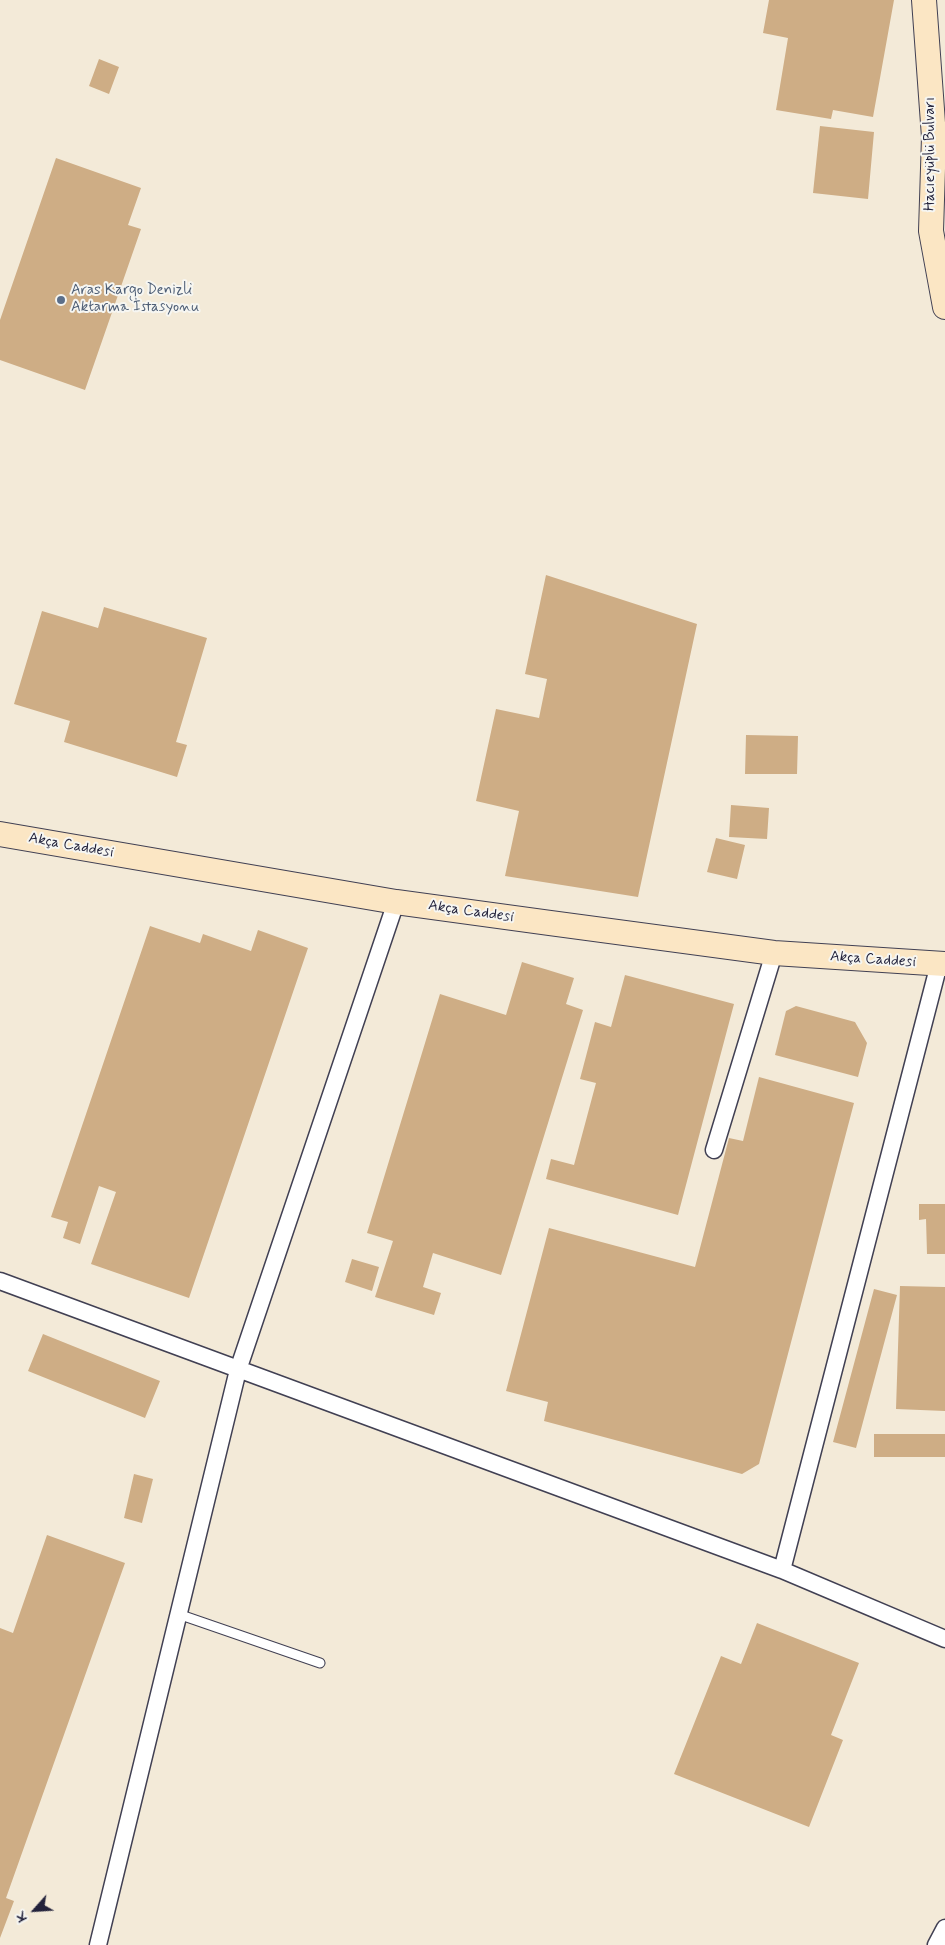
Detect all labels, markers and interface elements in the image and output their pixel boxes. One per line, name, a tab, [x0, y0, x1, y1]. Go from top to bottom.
street label: Hacıeyüplü Bulvarı	[922, 97, 940, 211]
place label: Aras Kargo Denizli Aktarma İstasyonu	[71, 282, 199, 317]
marker: Aras Kargo Denizli Aktarma İstasyonu	[55, 294, 67, 306]
street label: Akça Caddesi	[27, 830, 115, 862]
street label: Akça Caddesi	[427, 897, 515, 927]
street label: Akça Caddesi	[829, 948, 917, 972]
north arrow	[10, 1885, 60, 1935]
text: K	[11, 1908, 32, 1925]

